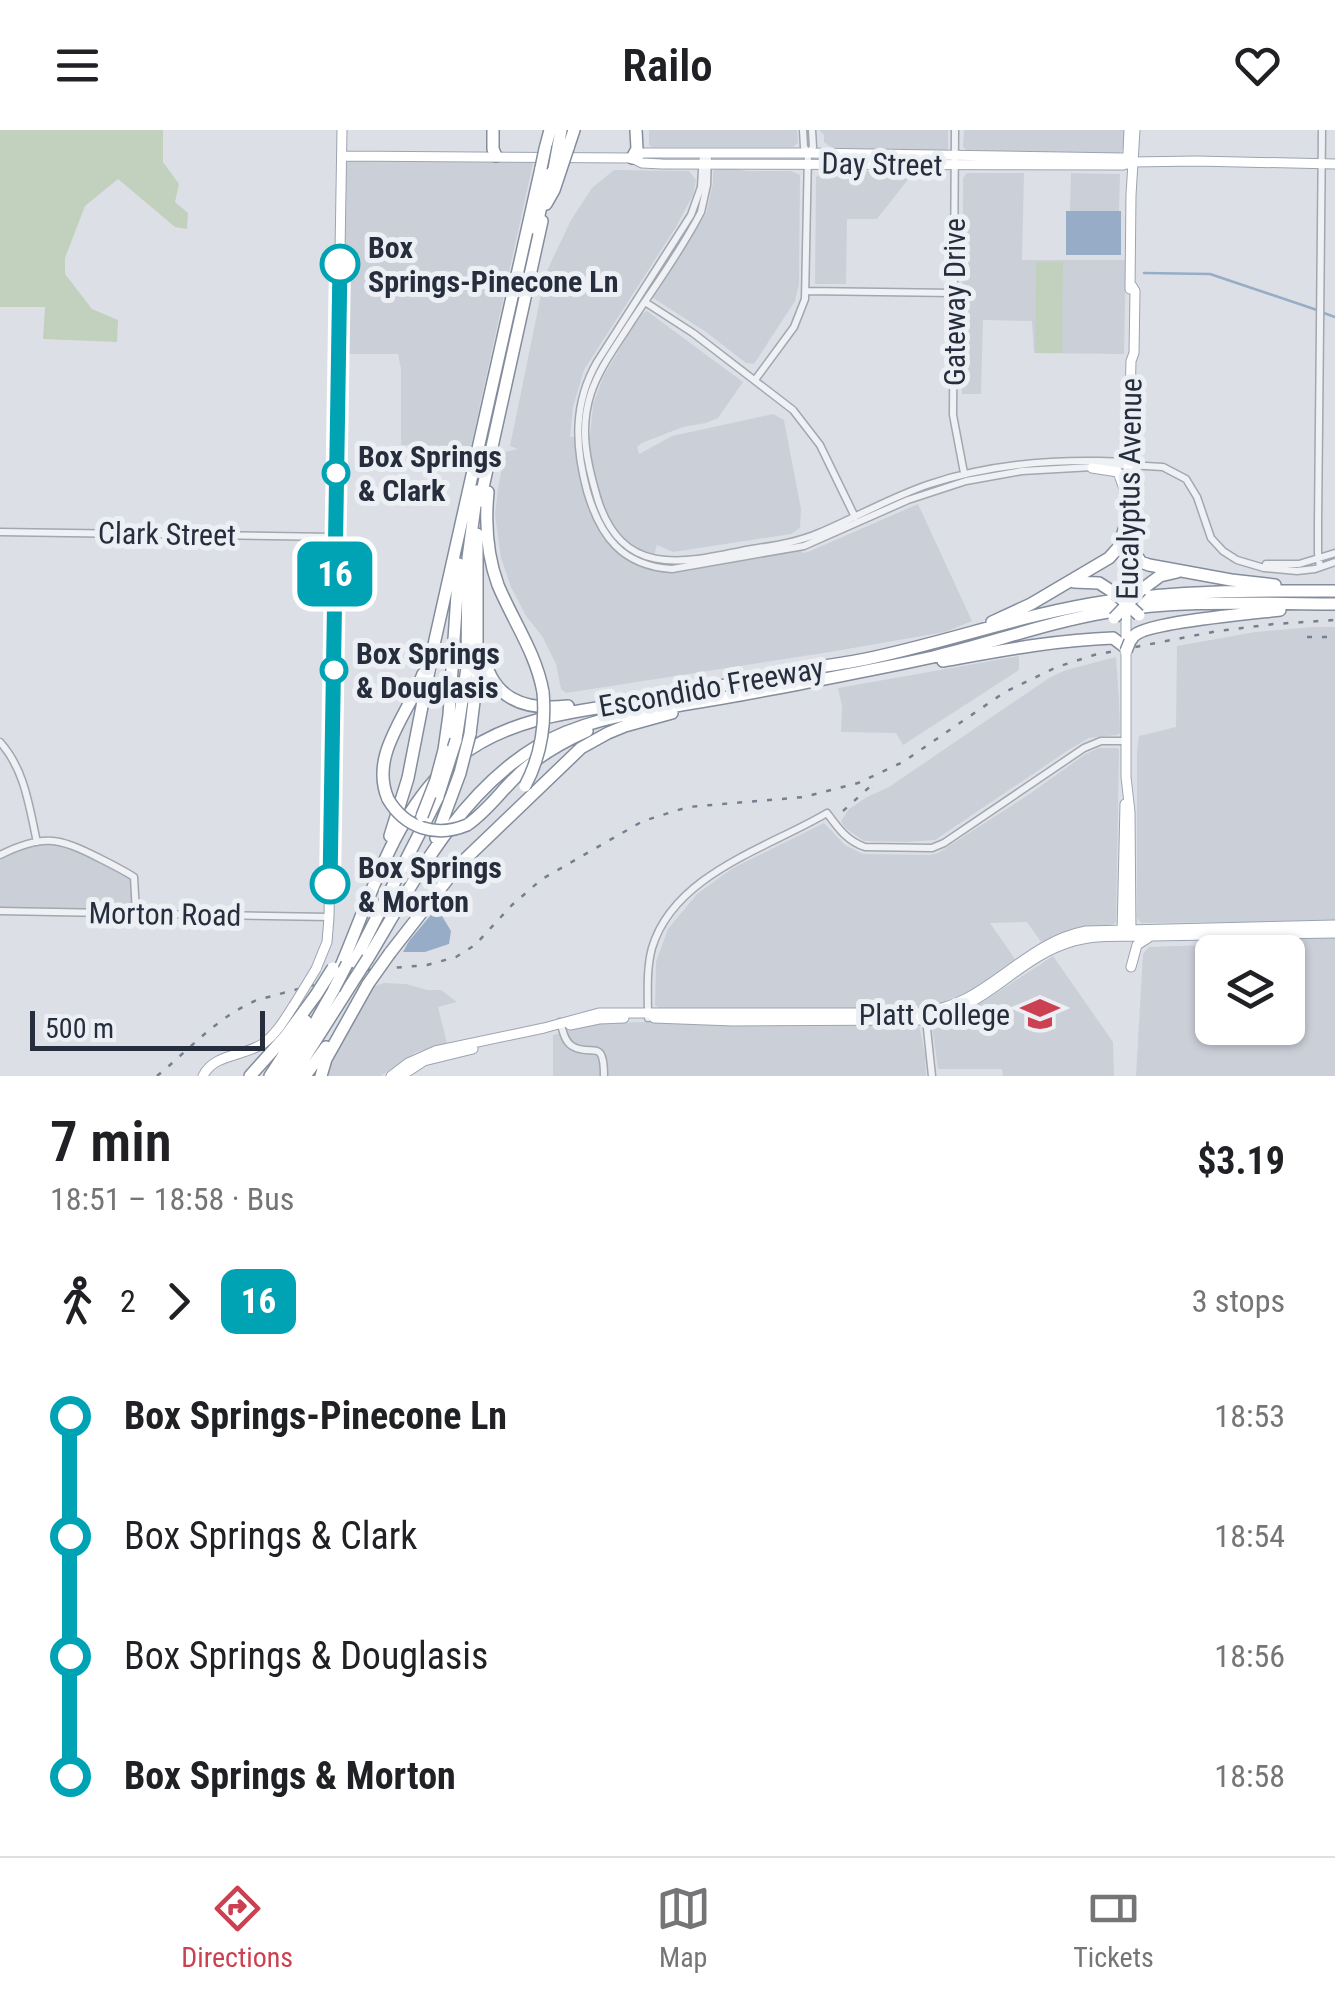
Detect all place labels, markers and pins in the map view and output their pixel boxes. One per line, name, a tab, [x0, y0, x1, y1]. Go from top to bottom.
place label: Box Springs-Pinecone Ln	[368, 230, 618, 299]
marker: Box Springs-Pinecone Ln	[321, 245, 359, 283]
place label: Box Springs & Clark	[358, 439, 502, 508]
marker: Box Springs & Clark	[323, 460, 349, 486]
place label: Box Springs & Douglasis	[356, 636, 500, 705]
marker: Box Springs & Douglasis	[321, 657, 347, 683]
place label: Box Springs & Morton	[358, 850, 502, 919]
marker: Box Springs & Morton	[311, 865, 349, 903]
school or university icon: Platt College	[1019, 993, 1061, 1035]
place label: Platt College	[859, 997, 1010, 1032]

